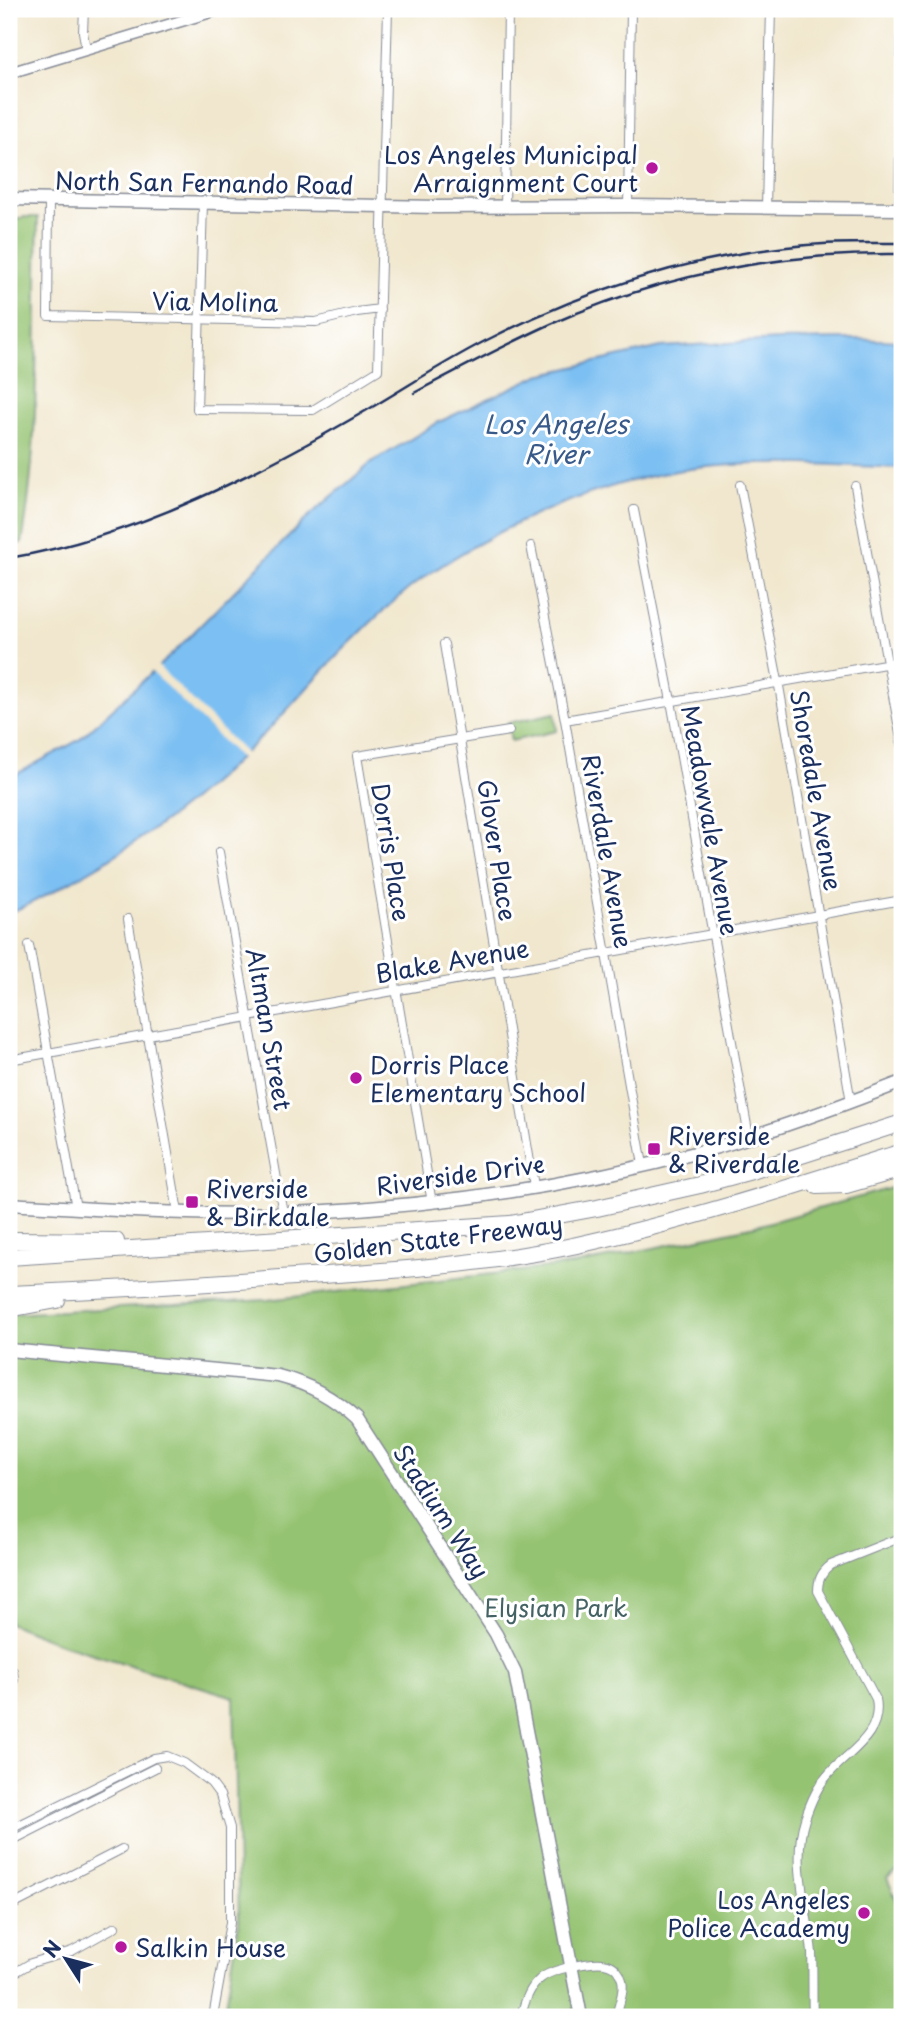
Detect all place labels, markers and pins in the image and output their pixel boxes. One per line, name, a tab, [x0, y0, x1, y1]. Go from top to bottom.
place label: Los Angeles Municipal Arraignment Court	[384, 136, 638, 200]
marker: Los Angeles Municipal Arraignment Court	[644, 160, 660, 176]
place label: Dorris Place Elementary School	[370, 1046, 586, 1110]
marker: Dorris Place Elementary School	[348, 1070, 364, 1086]
place label: Riverside & Riverdale	[668, 1117, 800, 1181]
marker: Riverside & Riverdale	[646, 1141, 662, 1157]
place label: Riverside & Birkdale	[206, 1170, 330, 1234]
marker: Riverside & Birkdale	[184, 1194, 200, 1210]
place label: Los Angeles Police Academy	[667, 1881, 850, 1945]
marker: Los Angeles Police Academy	[856, 1905, 872, 1921]
place label: Salkin House	[135, 1929, 286, 1965]
marker: Salkin House	[113, 1939, 129, 1955]

